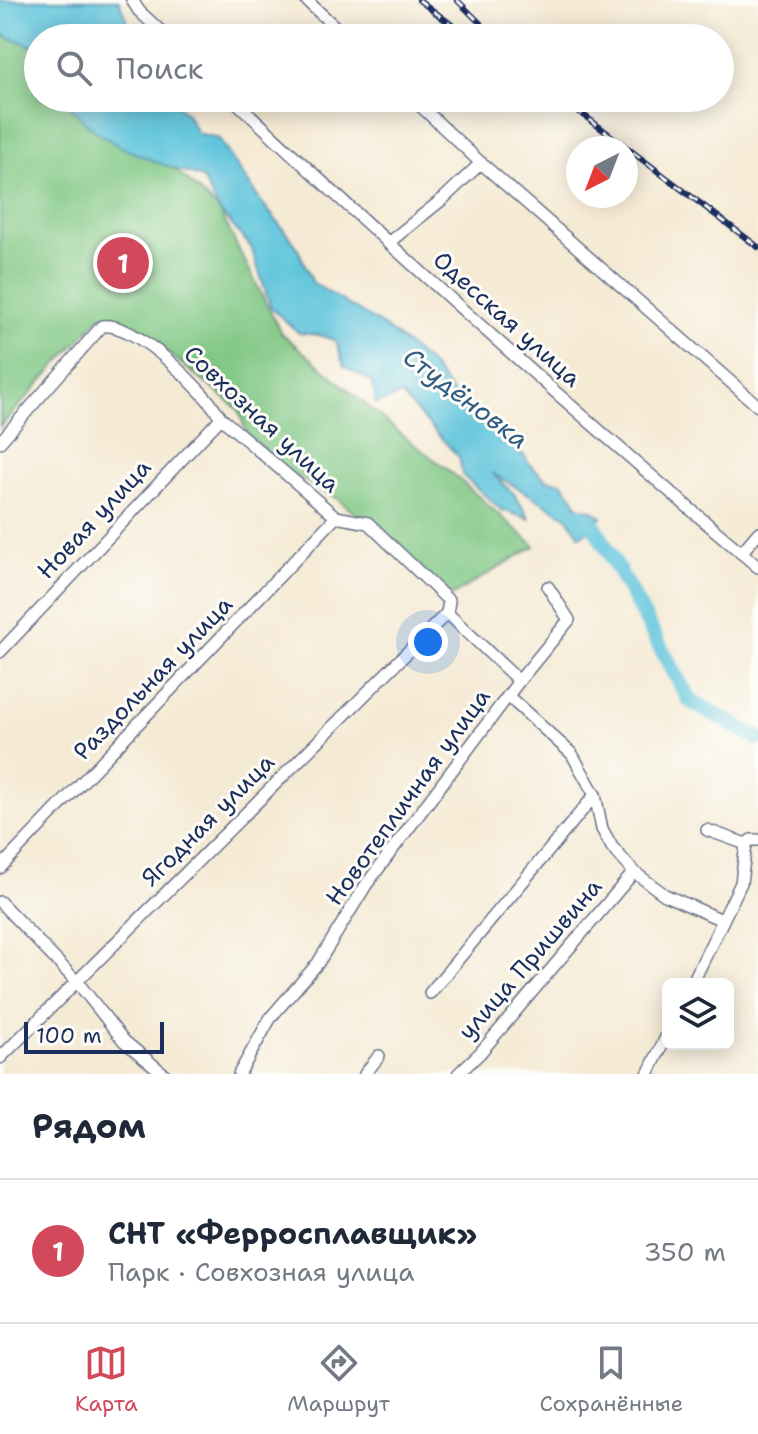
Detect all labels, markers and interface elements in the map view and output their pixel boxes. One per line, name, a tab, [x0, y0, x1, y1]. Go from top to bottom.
search box	[24, 24, 734, 112]
icon: search	[52, 46, 96, 90]
text: Поиск	[116, 48, 204, 89]
north arrow	[566, 136, 638, 208]
pin: 1	[97, 233, 149, 293]
street label: Одесская улица	[426, 244, 588, 394]
street label: Совхозная улица	[177, 338, 347, 500]
water label: Студёновка	[396, 339, 536, 456]
street label: Новая улица	[30, 452, 158, 586]
street label: Раздольная улица	[66, 589, 240, 767]
your location	[408, 622, 448, 662]
street label: Новотепличная улица	[318, 682, 498, 912]
street label: Ягодная улица	[135, 747, 281, 893]
street label: улица Пришвина	[451, 871, 609, 1047]
map controls	[662, 978, 734, 1050]
button: layers	[662, 978, 734, 1050]
scale bar	[24, 1018, 164, 1054]
text: 100 m	[36, 1021, 102, 1050]
text: Рядом	[32, 1103, 146, 1149]
text: СНТ «Ферросплавщик»	[108, 1213, 477, 1254]
text: 1	[52, 1234, 64, 1269]
text: 350 m	[643, 1234, 726, 1269]
text: Парк · Совхозная улица	[108, 1254, 414, 1289]
tab: Карта	[75, 1341, 138, 1418]
tab: Маршрут	[287, 1341, 390, 1418]
tab: Сохранённые	[540, 1341, 683, 1418]

